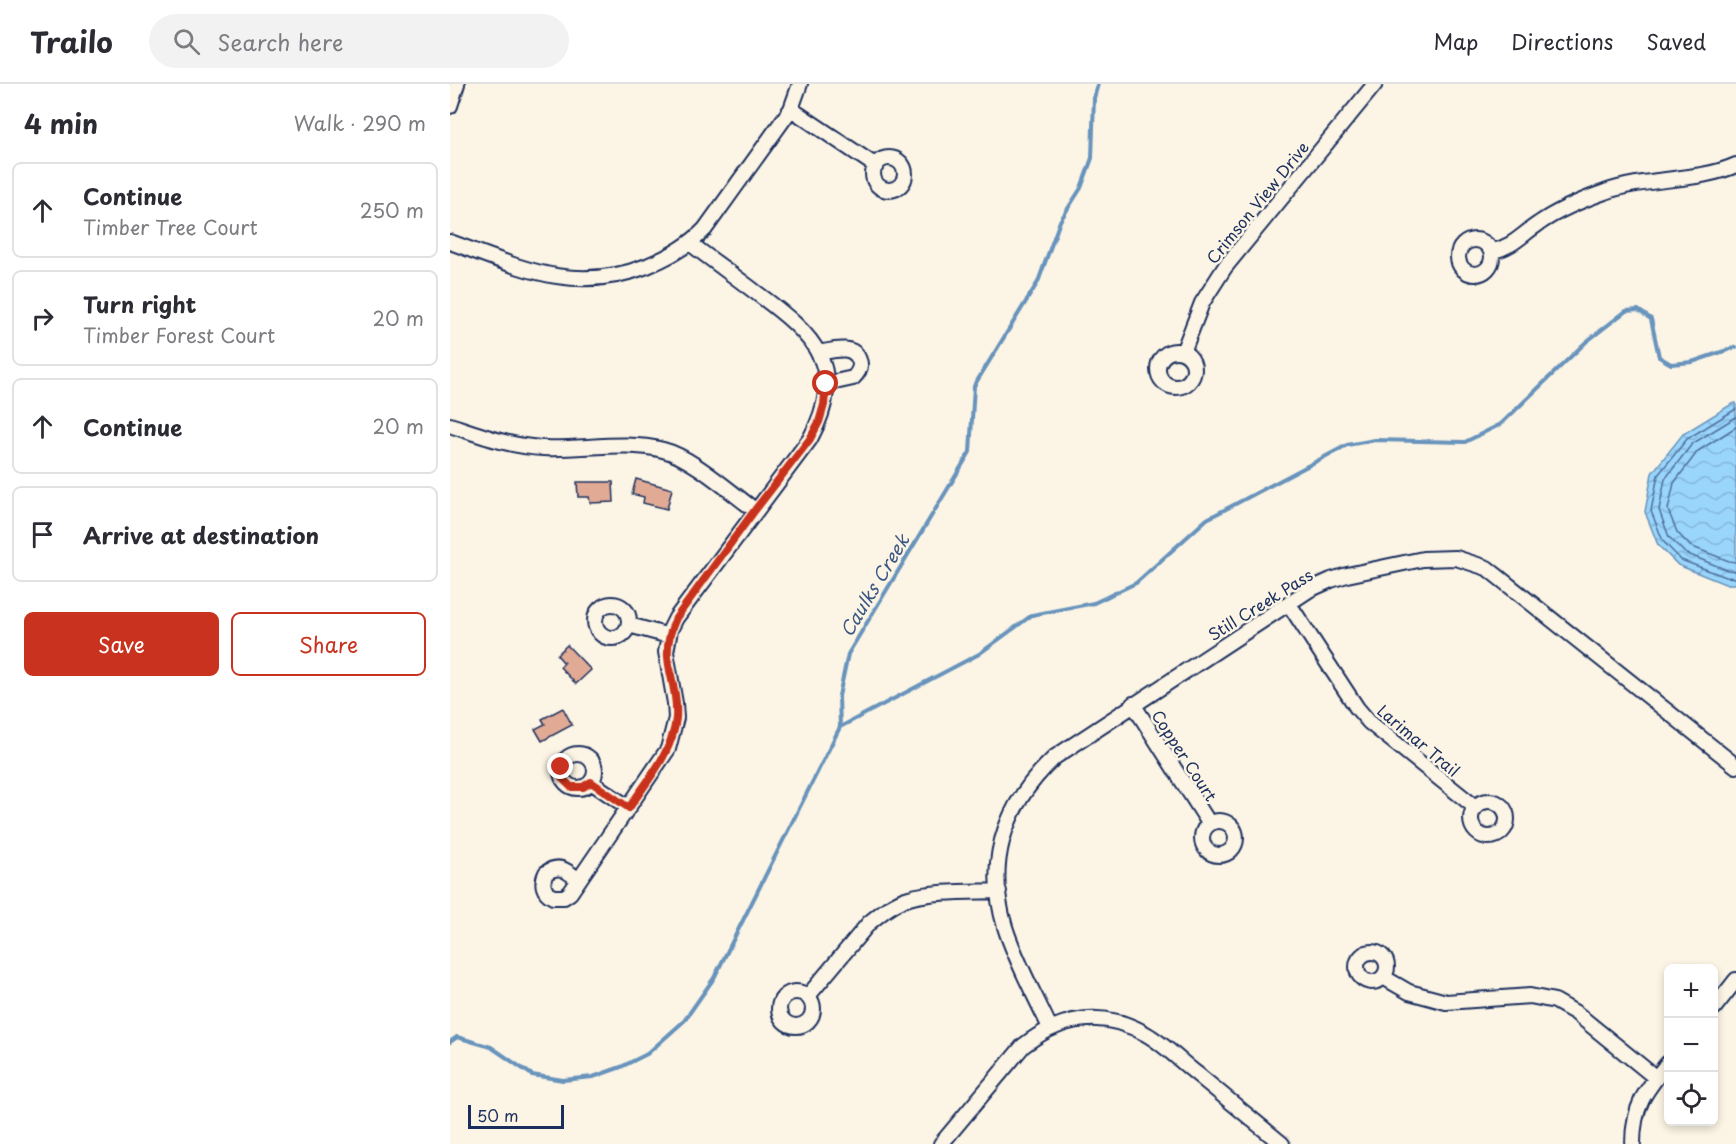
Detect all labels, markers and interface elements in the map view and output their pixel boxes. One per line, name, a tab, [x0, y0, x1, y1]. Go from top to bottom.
search box	[149, 14, 569, 68]
text: Trailo	[30, 20, 113, 63]
icon: search	[170, 25, 203, 58]
text: Search here	[218, 25, 343, 58]
text: Map	[1433, 25, 1478, 57]
text: Directions	[1511, 25, 1613, 57]
text: Saved	[1646, 25, 1706, 57]
text: 4 min	[24, 104, 98, 143]
text: Walk · 290 m	[294, 108, 426, 138]
street label: Crimson View Drive	[1200, 135, 1314, 268]
text: Continue	[83, 179, 182, 212]
icon: ahead	[26, 194, 59, 227]
text: 250 m	[360, 195, 424, 225]
text: Timber Tree Court	[83, 212, 258, 242]
text: Turn right	[83, 287, 196, 320]
icon: right	[26, 302, 59, 335]
text: 20 m	[372, 303, 424, 333]
text: Timber Forest Court	[83, 320, 275, 350]
route start	[812, 370, 838, 396]
icon: ahead	[26, 410, 59, 443]
text: Continue	[83, 410, 182, 443]
text: 20 m	[372, 411, 424, 441]
icon: arrive	[26, 518, 59, 551]
text: Arrive at destination	[83, 518, 319, 551]
water label: Caulks Creek	[833, 528, 916, 641]
street label: Still Creek Pass	[1203, 562, 1317, 646]
button: Save	[24, 612, 219, 676]
button: Share	[231, 612, 426, 676]
street label: Larimar Trail	[1372, 698, 1466, 782]
street label: Copper Court	[1146, 705, 1224, 806]
route end	[547, 753, 573, 779]
map controls	[1664, 964, 1718, 1126]
button: +	[1664, 964, 1718, 1018]
button: −	[1664, 1018, 1718, 1072]
button: locate	[1664, 1072, 1718, 1126]
scale bar	[468, 1102, 564, 1130]
text: 50 m	[477, 1103, 518, 1127]

